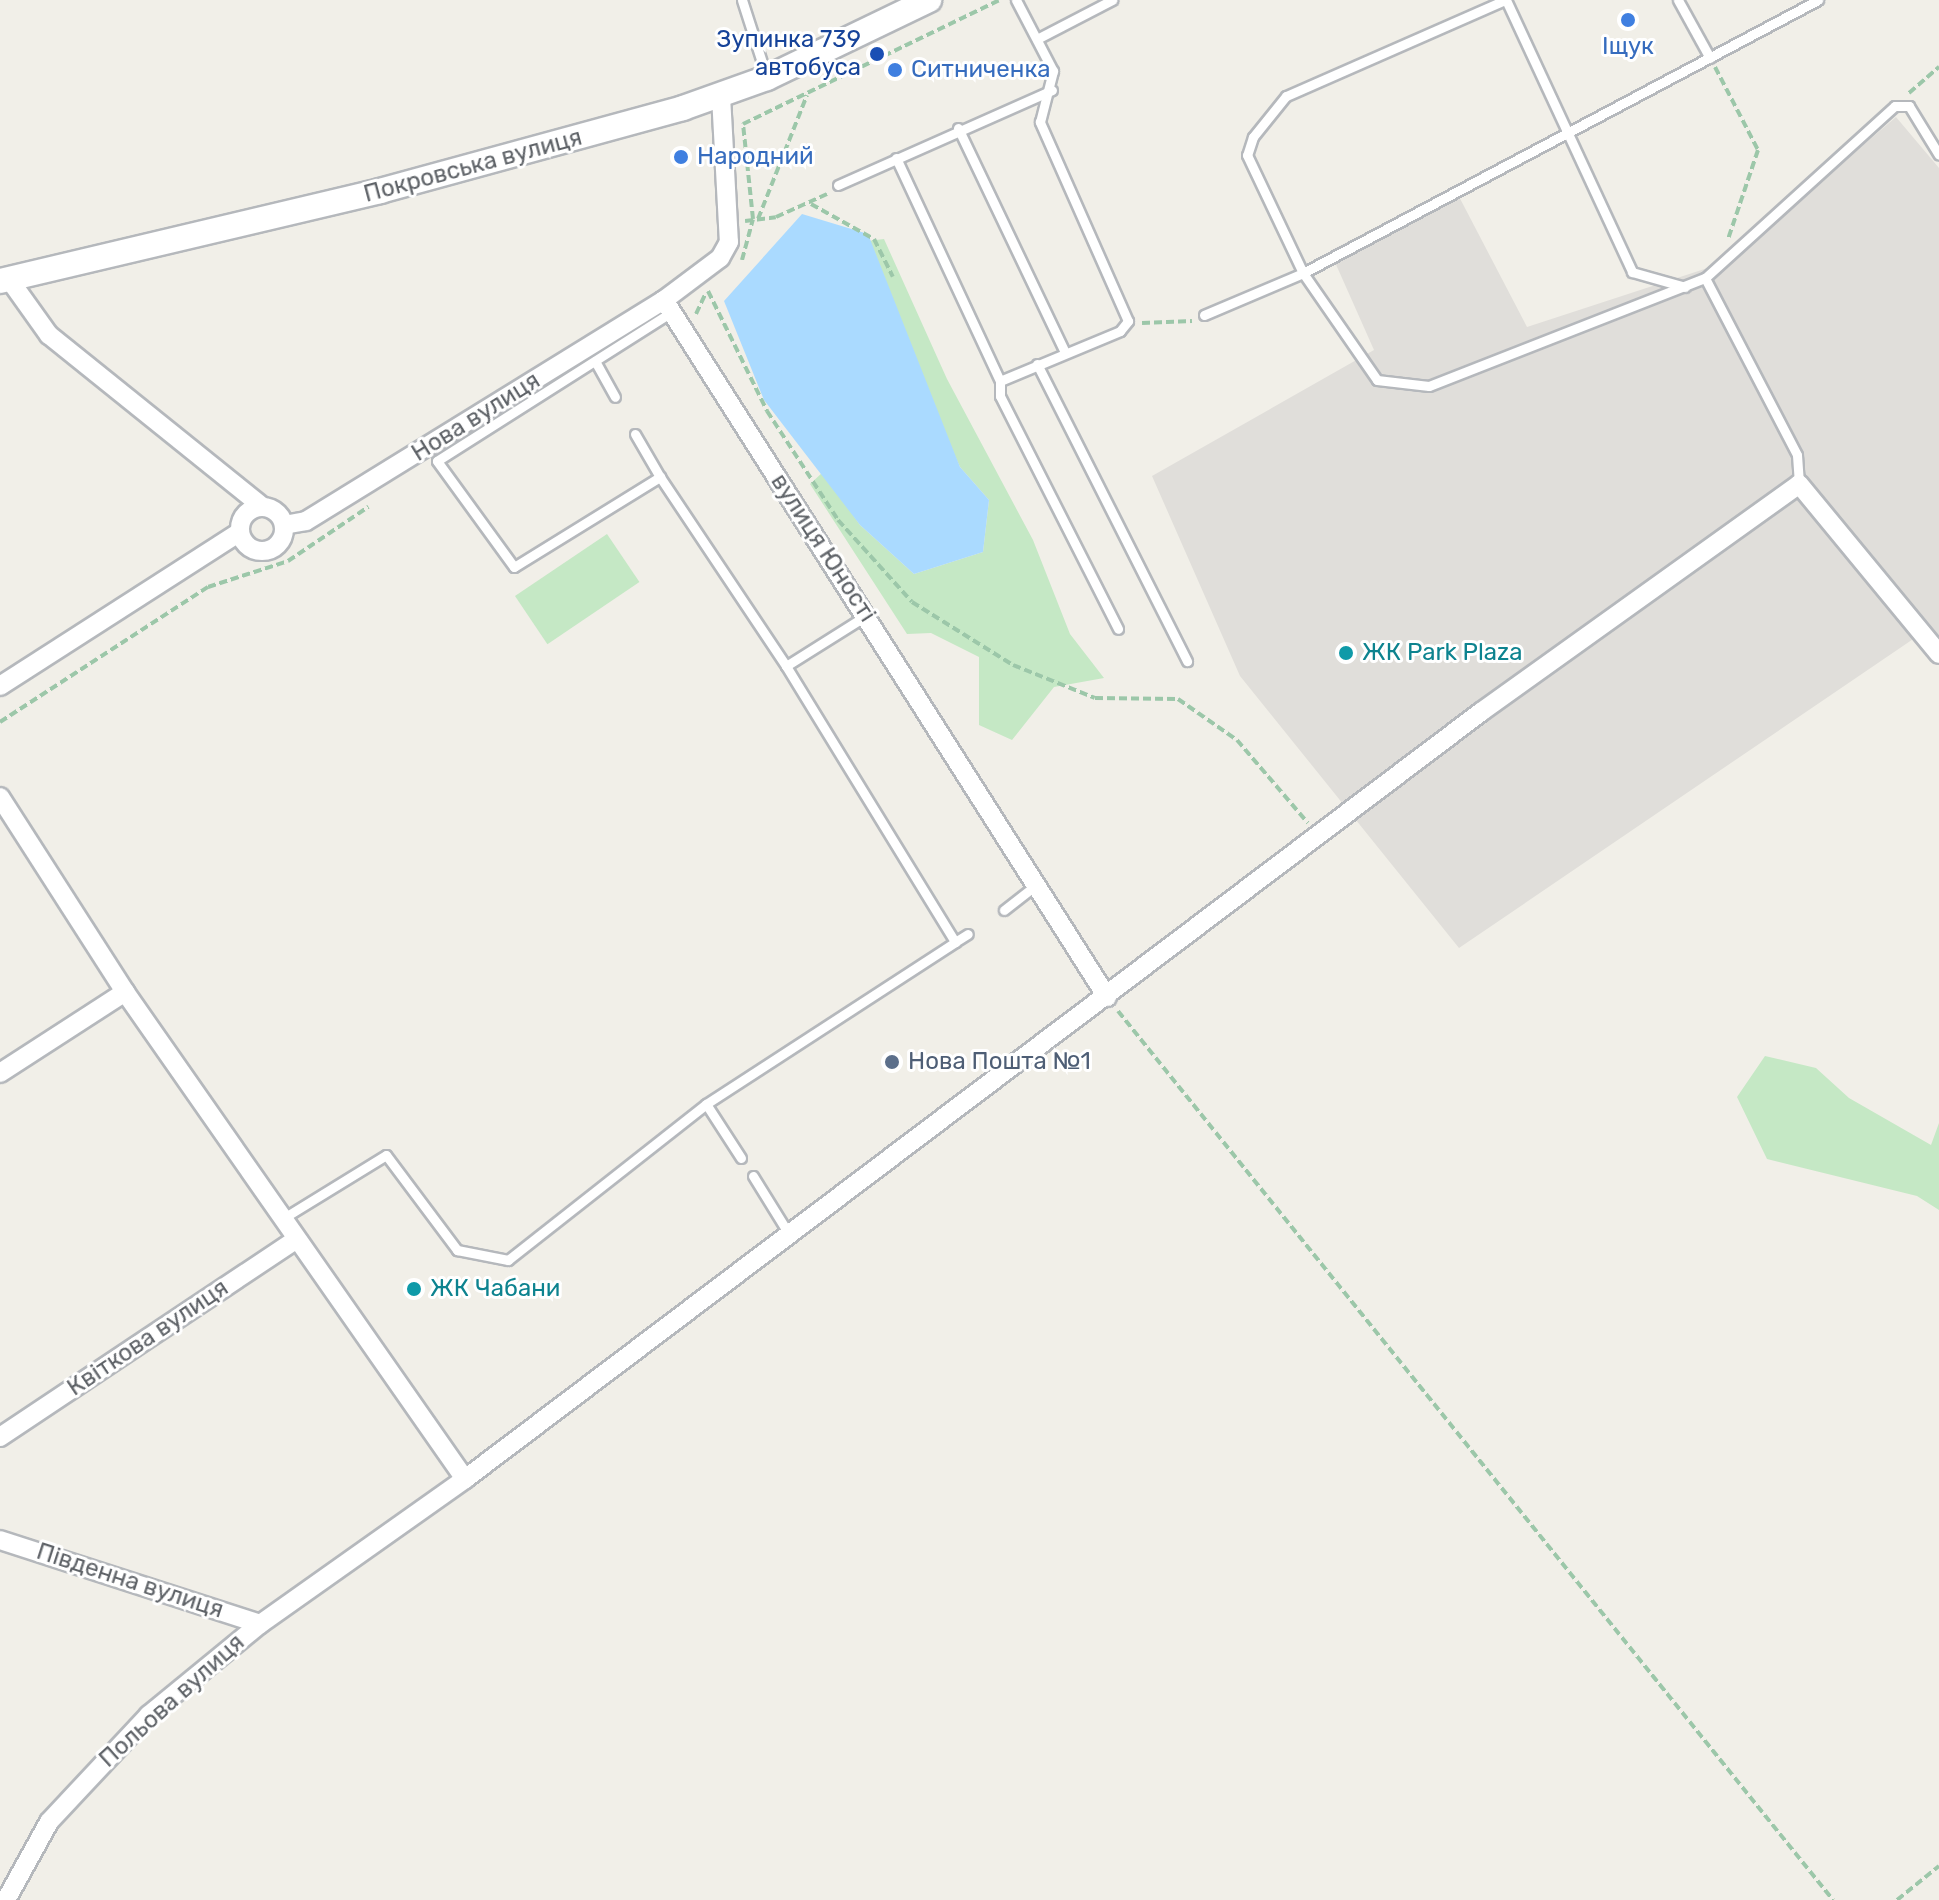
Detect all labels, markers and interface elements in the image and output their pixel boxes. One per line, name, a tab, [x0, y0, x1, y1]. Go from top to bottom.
marker: Іщук	[1619, 11, 1637, 29]
place label: Зупинка 739 автобуса	[717, 26, 861, 82]
place label: Іщук	[1602, 33, 1654, 61]
marker: Зупинка 739 автобуса	[868, 45, 886, 63]
place label: Ситниченка	[911, 56, 1050, 84]
marker: Ситниченка	[886, 61, 904, 79]
street label: Покровська вулиця	[361, 123, 585, 209]
place label: Народний	[697, 143, 814, 171]
marker: Народний	[672, 148, 690, 166]
street label: Нова вулиця	[407, 366, 545, 468]
street label: вулиця Юності	[764, 469, 882, 627]
place label: ЖК Park Plaza	[1362, 639, 1523, 667]
marker: ЖК Park Plaza	[1337, 644, 1355, 662]
place label: Нова Пошта №1	[908, 1048, 1091, 1076]
marker: Нова Пошта №1	[883, 1053, 901, 1071]
street label: Квіткова вулиця	[62, 1274, 234, 1402]
place label: ЖК Чабани	[430, 1275, 560, 1303]
marker: ЖК Чабани	[405, 1280, 423, 1298]
street label: Південна вулиця	[33, 1537, 227, 1625]
street label: Польова вулиця	[94, 1628, 250, 1774]

